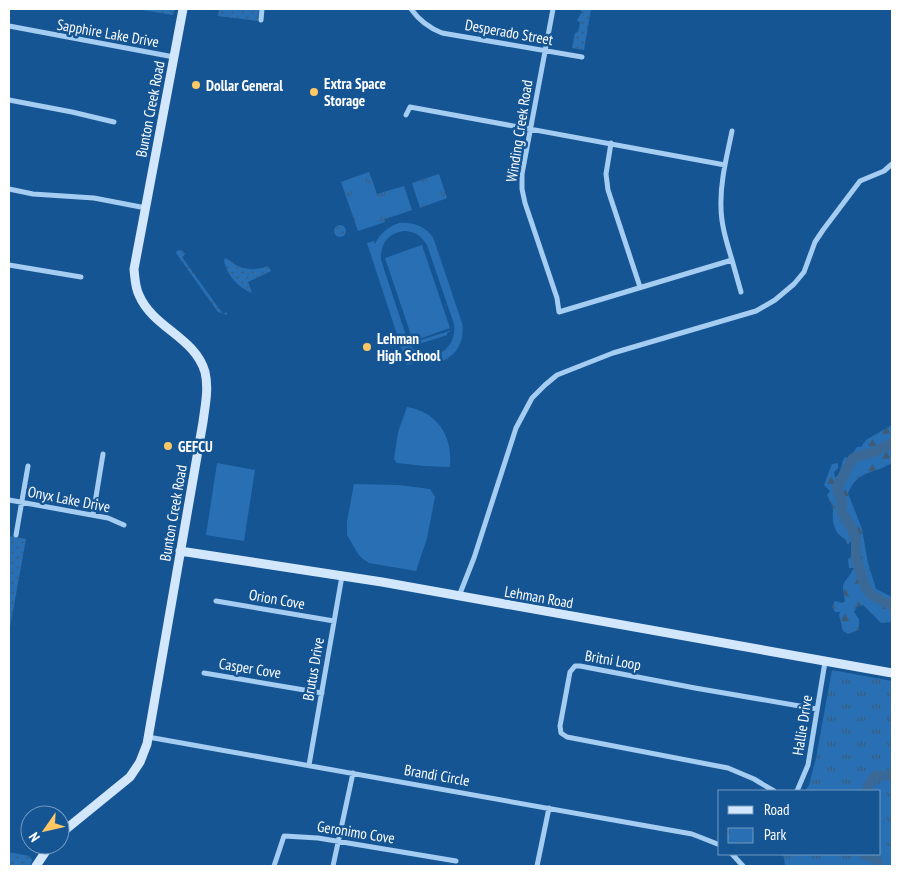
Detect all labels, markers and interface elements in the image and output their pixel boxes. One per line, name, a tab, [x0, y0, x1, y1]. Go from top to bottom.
street label: Sapphire Lake Drive	[56, 15, 160, 51]
street label: Desperado Street	[463, 15, 555, 49]
street label: Bunton Creek Road	[131, 59, 169, 159]
place label: Extra Space Storage	[324, 74, 386, 110]
place label: Dollar General	[206, 76, 283, 95]
marker: Dollar General	[190, 79, 202, 91]
street label: Winding Creek Road	[502, 79, 536, 183]
marker: Extra Space Storage	[308, 86, 320, 98]
place label: Lehman High School	[377, 329, 441, 365]
marker: Lehman High School	[361, 341, 373, 353]
place label: GEFCU	[178, 437, 213, 456]
marker: GEFCU	[162, 440, 174, 452]
street label: Bunton Creek Road	[155, 463, 191, 563]
street label: Onyx Lake Drive	[26, 482, 112, 516]
street label: Lehman Road	[503, 582, 575, 612]
street label: Orion Cove	[247, 585, 307, 613]
street label: Brutus Drive	[298, 636, 328, 702]
street label: Britni Loop	[583, 646, 643, 674]
street label: Casper Cove	[218, 654, 282, 682]
street label: Hallie Drive	[788, 693, 816, 757]
street label: Brandi Circle	[403, 760, 471, 790]
legend	[718, 790, 881, 855]
text: Road	[764, 800, 790, 819]
north arrow	[20, 805, 70, 855]
street label: Geronimo Cove	[316, 816, 396, 848]
text: Park	[764, 825, 786, 844]
text: N	[25, 829, 44, 845]

